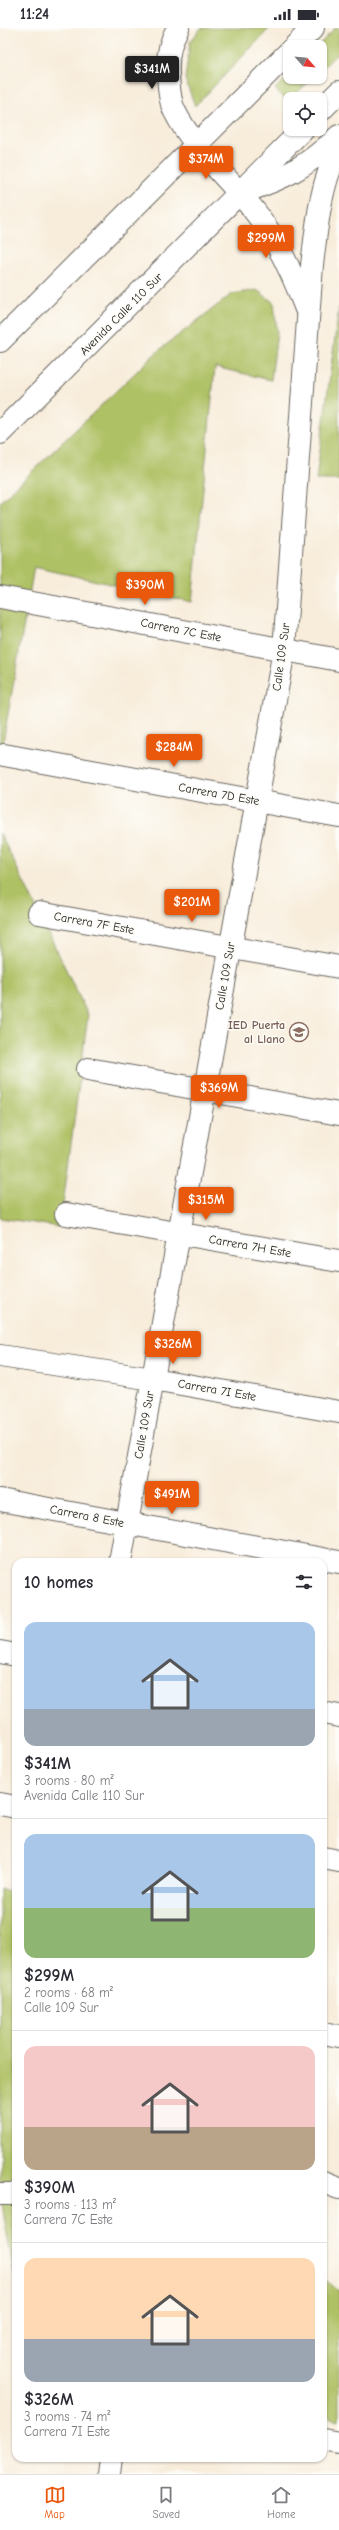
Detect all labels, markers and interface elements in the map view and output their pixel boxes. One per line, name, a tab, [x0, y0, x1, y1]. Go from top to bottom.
text: 11:24	[20, 5, 49, 23]
north arrow	[283, 40, 327, 84]
map controls	[283, 40, 327, 136]
pin: $341M	[124, 56, 180, 90]
text: $341M	[134, 61, 170, 76]
button: locate	[283, 92, 327, 136]
pin: $374M	[178, 146, 234, 180]
text: $374M	[188, 151, 224, 166]
pin: $299M	[238, 225, 294, 259]
text: $299M	[247, 230, 285, 245]
street label: Avenida Calle 110 Sur	[77, 270, 165, 358]
pin: $390M	[117, 572, 173, 606]
text: $390M	[126, 577, 164, 592]
street label: Carrera 7C Este	[139, 615, 223, 645]
street label: Calle 109 Sur	[269, 622, 293, 692]
pin: $284M	[146, 734, 202, 768]
text: $284M	[155, 739, 193, 754]
street label: Carrera 7D Este	[177, 780, 261, 808]
pin: $201M	[164, 889, 220, 923]
text: $201M	[173, 894, 211, 909]
street label: Carrera 7F Este	[53, 909, 135, 937]
street label: Calle 109 Sur	[212, 941, 238, 1011]
place label: IED Puerta al Llano	[228, 1018, 285, 1046]
school or university icon: IED Puerta al Llano	[288, 1021, 310, 1043]
pin: $369M	[191, 1075, 247, 1109]
text: $369M	[200, 1080, 238, 1095]
pin: $315M	[178, 1187, 234, 1221]
text: $315M	[188, 1192, 224, 1207]
street label: Carrera 7H Este	[208, 1232, 292, 1260]
pin: $326M	[145, 1331, 201, 1365]
text: $326M	[154, 1336, 192, 1351]
street label: Carrera 7I Este	[177, 1376, 257, 1404]
street label: Calle 109 Sur	[131, 1390, 157, 1460]
pin: $491M	[144, 1481, 200, 1515]
text: $491M	[154, 1486, 190, 1501]
street label: Carrera 8 Este	[49, 1502, 125, 1530]
icon: filters	[293, 1571, 315, 1593]
text: 10 homes	[24, 1573, 93, 1592]
icon: home	[134, 1648, 206, 1720]
text: $341M	[24, 1754, 71, 1773]
text: 3 rooms · 80 m²	[24, 1773, 114, 1788]
text: Avenida Calle 110 Sur	[24, 1788, 144, 1803]
icon: home	[134, 1860, 206, 1932]
text: $299M	[24, 1966, 74, 1985]
text: 2 rooms · 68 m²	[24, 1985, 113, 2000]
text: Calle 109 Sur	[24, 2000, 99, 2015]
icon: home	[134, 2072, 206, 2144]
text: $390M	[24, 2178, 75, 2197]
text: 3 rooms · 113 m²	[24, 2197, 116, 2212]
text: Carrera 7C Este	[24, 2212, 113, 2227]
icon: home	[134, 2284, 206, 2356]
text: $326M	[24, 2390, 74, 2409]
text: 3 rooms · 74 m²	[24, 2409, 110, 2424]
text: Carrera 7I Este	[24, 2424, 110, 2439]
tab: Map	[44, 2484, 66, 2521]
tab: Saved	[153, 2484, 180, 2521]
tab: Home	[267, 2484, 295, 2521]

